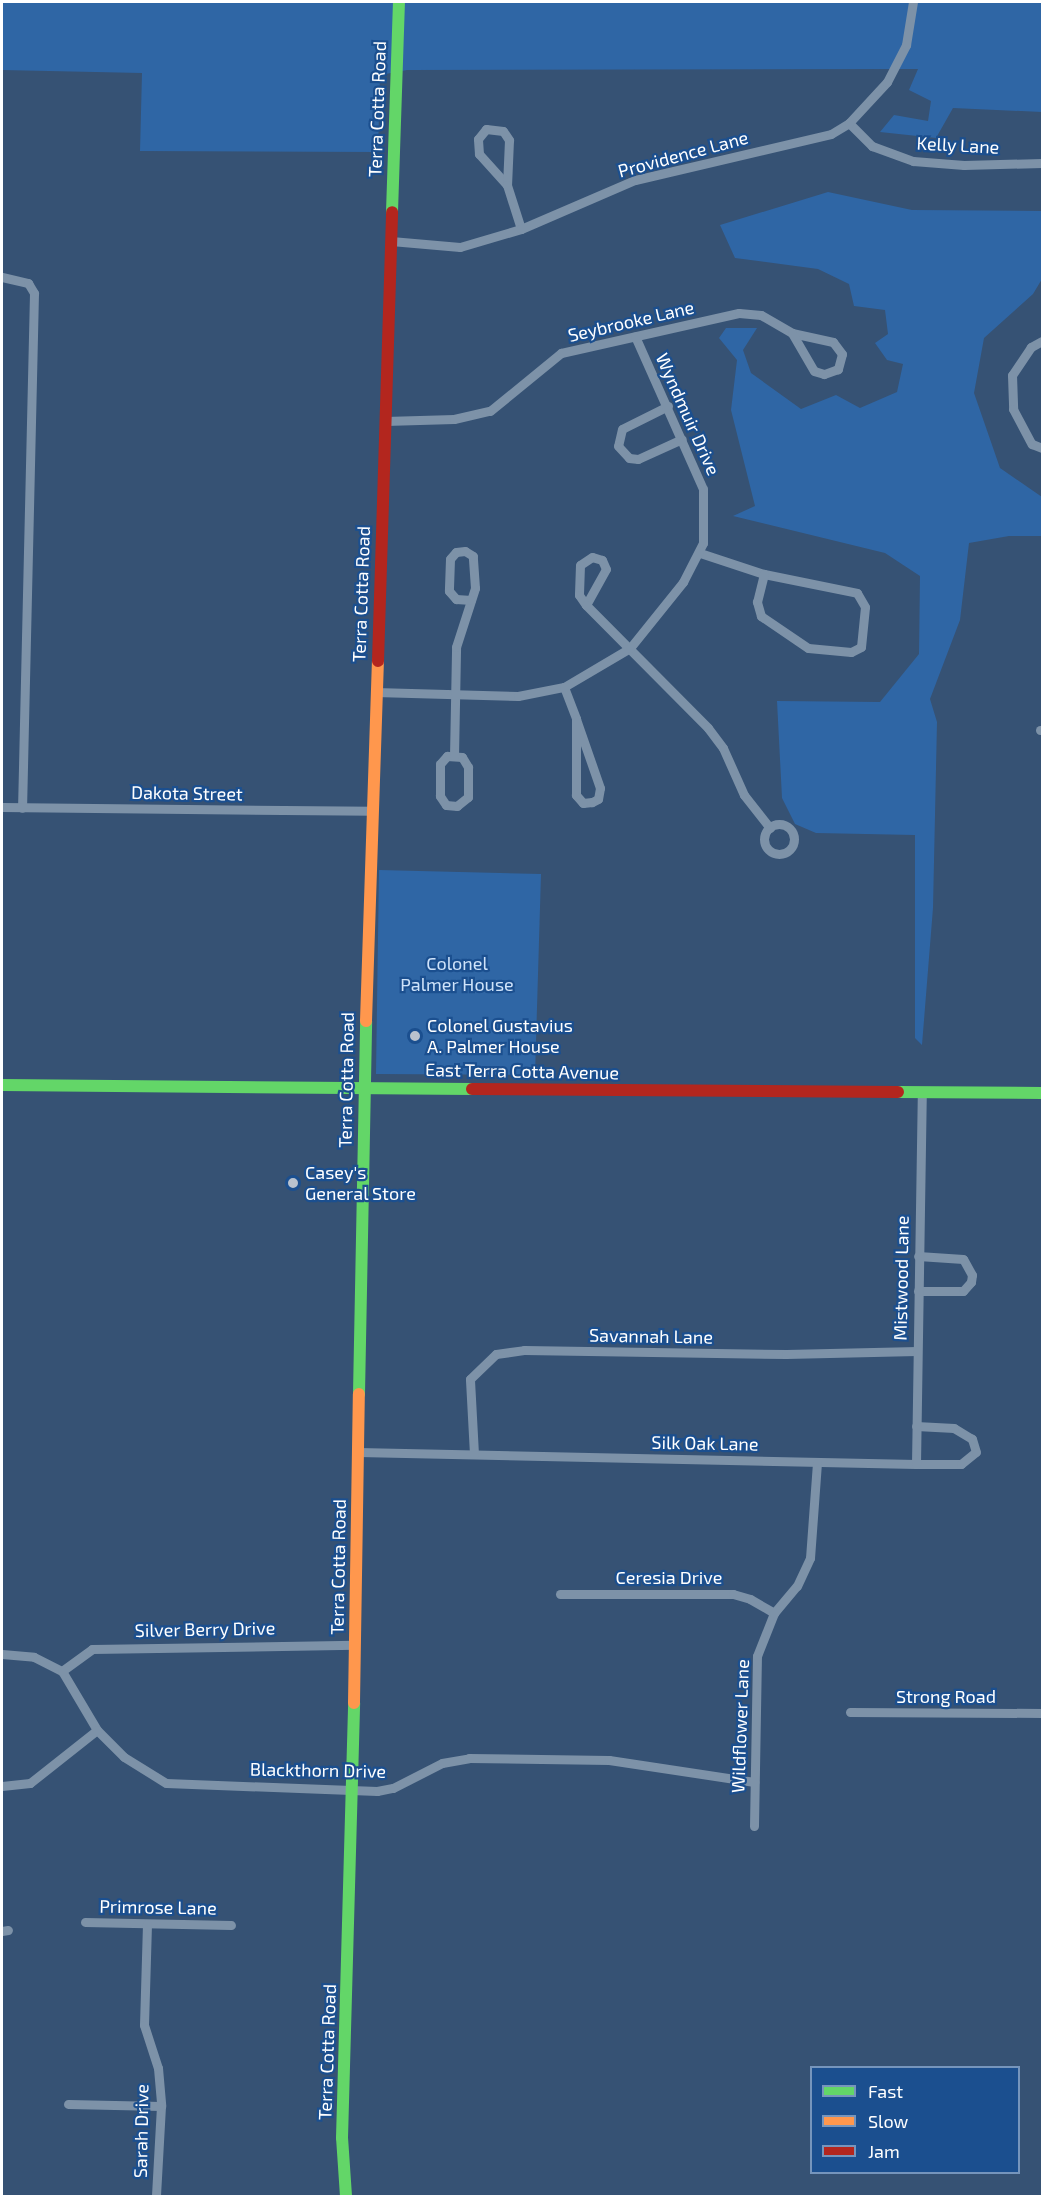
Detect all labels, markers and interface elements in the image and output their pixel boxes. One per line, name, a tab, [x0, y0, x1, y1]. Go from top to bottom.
street label: Terra Cotta Road	[364, 41, 390, 177]
street label: Providence Lane	[616, 126, 750, 182]
street label: Kelly Lane	[916, 132, 1000, 158]
street label: Seybrooke Lane	[566, 296, 696, 346]
street label: Wyndmuir Drive	[651, 349, 725, 479]
street label: Terra Cotta Road	[348, 526, 374, 662]
street label: Dakota Street	[131, 781, 243, 805]
park label: Colonel Palmer House	[400, 953, 514, 996]
street label: Terra Cotta Road	[334, 1012, 358, 1148]
place label: Colonel Gustavius A. Palmer House	[427, 1015, 573, 1058]
marker: Colonel Gustavius A. Palmer House	[408, 1029, 422, 1043]
street label: East Terra Cotta Avenue	[424, 1059, 620, 1083]
place label: Casey's General Store	[305, 1162, 416, 1204]
marker: Casey's General Store	[286, 1176, 300, 1190]
street label: Mistwood Lane	[889, 1215, 913, 1341]
street label: Savannah Lane	[589, 1324, 713, 1348]
street label: Silk Oak Lane	[651, 1431, 759, 1455]
street label: Terra Cotta Road	[326, 1499, 350, 1635]
street label: Ceresia Drive	[616, 1566, 722, 1588]
street label: Silver Berry Drive	[134, 1617, 276, 1641]
street label: Wildflower Lane	[727, 1659, 753, 1793]
street label: Strong Road	[896, 1685, 996, 1707]
street label: Blackthorn Drive	[250, 1758, 386, 1782]
street label: Primrose Lane	[99, 1895, 217, 1919]
street label: Terra Cotta Road	[314, 1984, 340, 2120]
legend	[810, 2066, 1020, 2174]
text: Fast	[868, 2080, 903, 2102]
street label: Sarah Drive	[129, 2084, 153, 2178]
text: Slow	[868, 2110, 908, 2132]
text: Jam	[868, 2140, 900, 2162]

